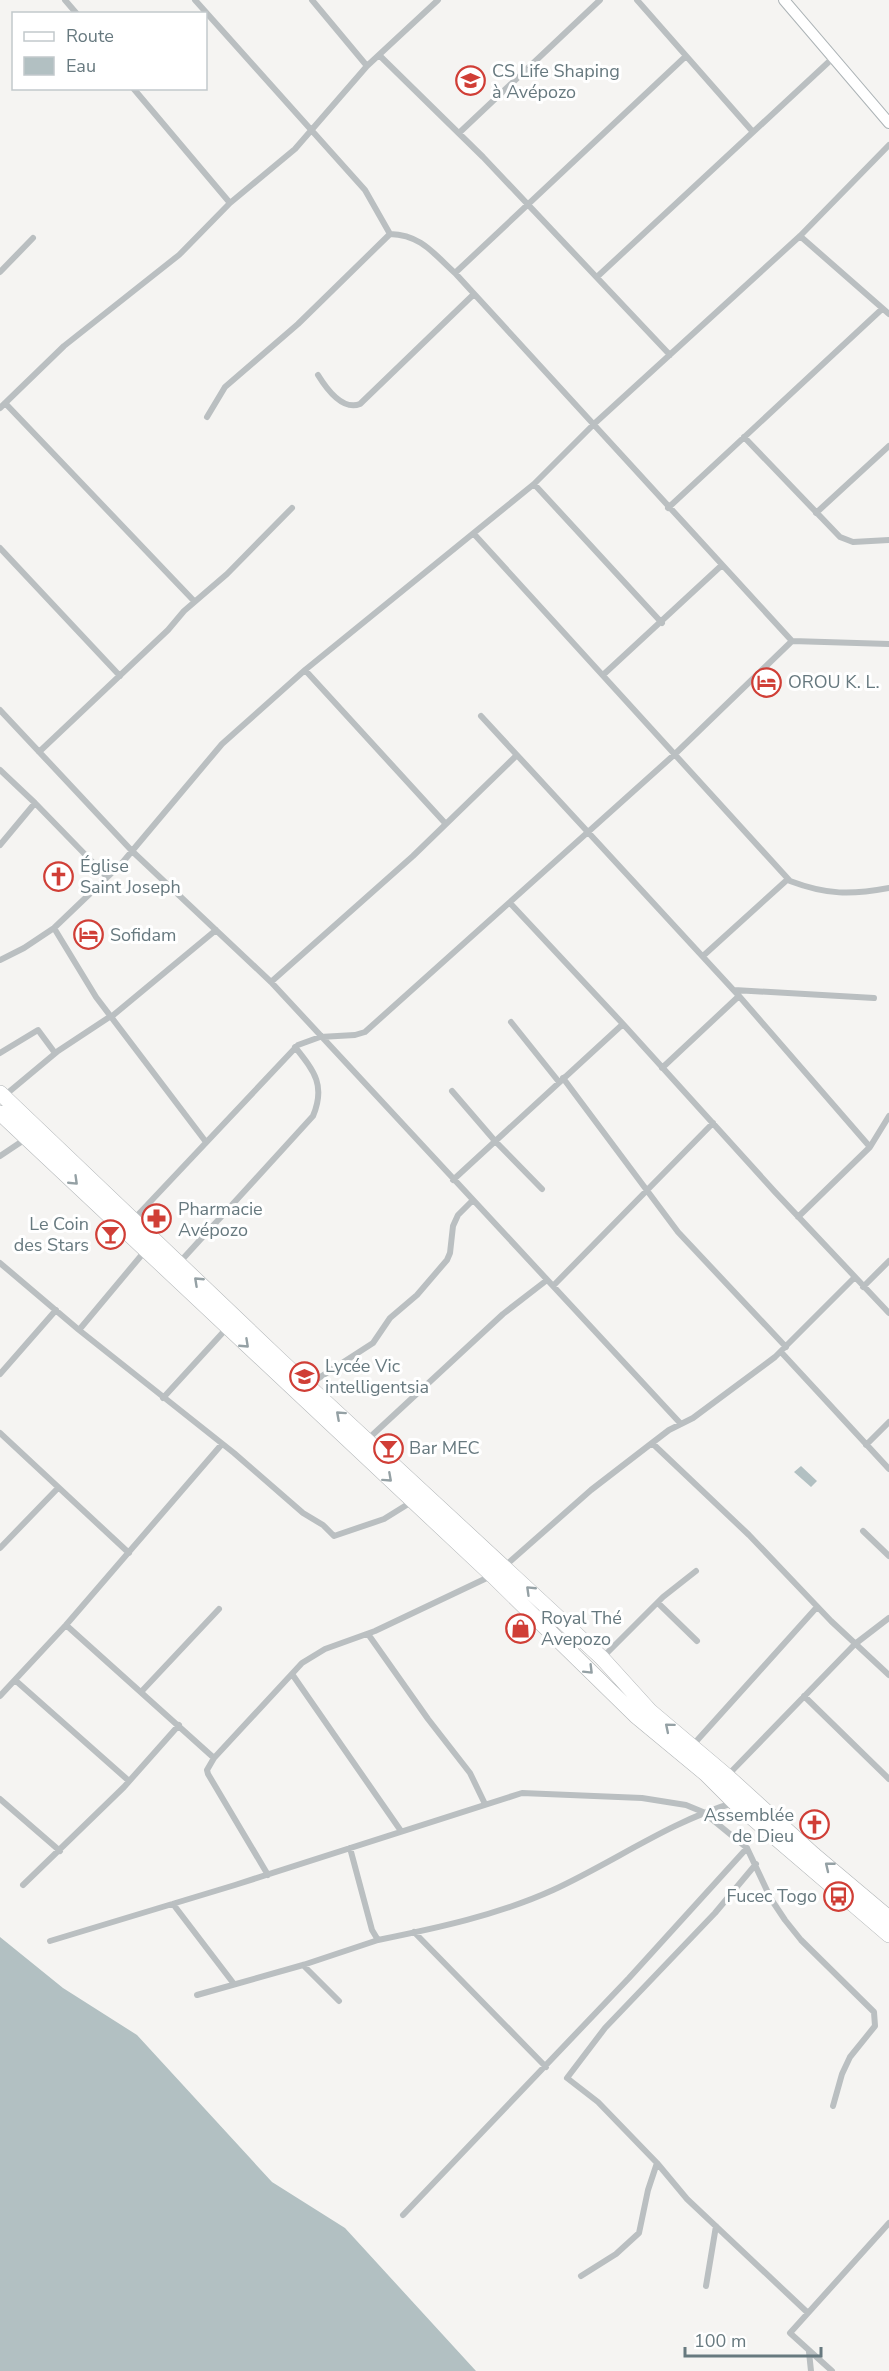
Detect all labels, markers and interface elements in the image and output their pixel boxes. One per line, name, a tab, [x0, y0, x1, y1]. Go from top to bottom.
legend	[12, 12, 207, 90]
text: Route	[66, 24, 114, 48]
text: Eau	[66, 54, 96, 78]
place label: CS Life Shaping à Avépozo	[492, 59, 620, 104]
school or university icon: CS Life Shaping à Avépozo	[455, 65, 487, 97]
hotel icon: OROU K. L.	[751, 666, 783, 698]
place label: OROU K. L.	[788, 670, 880, 694]
place label: Église Saint Joseph	[80, 854, 181, 899]
church icon: Église Saint Joseph	[43, 860, 75, 892]
hotel icon: Sofidam	[73, 919, 105, 951]
place label: Sofidam	[110, 923, 177, 947]
one-way arrow	[67, 1174, 77, 1185]
place label: Pharmacie Avépozo	[178, 1197, 263, 1242]
pharmacy icon: Pharmacie Avépozo	[141, 1203, 173, 1235]
place label: Le Coin des Stars	[14, 1212, 89, 1257]
bar icon: Le Coin des Stars	[94, 1218, 126, 1250]
one-way arrow	[195, 1278, 206, 1289]
one-way arrow	[238, 1337, 249, 1348]
place label: Lycée Vic intelligentsia	[325, 1354, 429, 1399]
school or university icon: Lycée Vic intelligentsia	[288, 1360, 320, 1392]
one-way arrow	[337, 1411, 347, 1422]
bar icon: Bar MEC	[372, 1432, 404, 1464]
place label: Bar MEC	[409, 1436, 480, 1460]
one-way arrow	[381, 1471, 392, 1482]
one-way arrow	[526, 1587, 537, 1598]
place label: Royal Thé Avepozo	[541, 1606, 622, 1651]
shop icon: Royal Thé Avepozo	[504, 1612, 536, 1644]
one-way arrow	[582, 1663, 593, 1674]
one-way arrow	[665, 1723, 676, 1734]
place label: Assemblée de Dieu	[704, 1803, 794, 1848]
church icon: Assemblée de Dieu	[799, 1809, 831, 1841]
one-way arrow	[825, 1863, 836, 1874]
bus stop icon: Fucec Togo	[822, 1880, 854, 1912]
place label: Fucec Togo	[727, 1884, 817, 1908]
scale bar	[685, 2320, 822, 2358]
text: 100 m	[694, 2329, 746, 2353]

